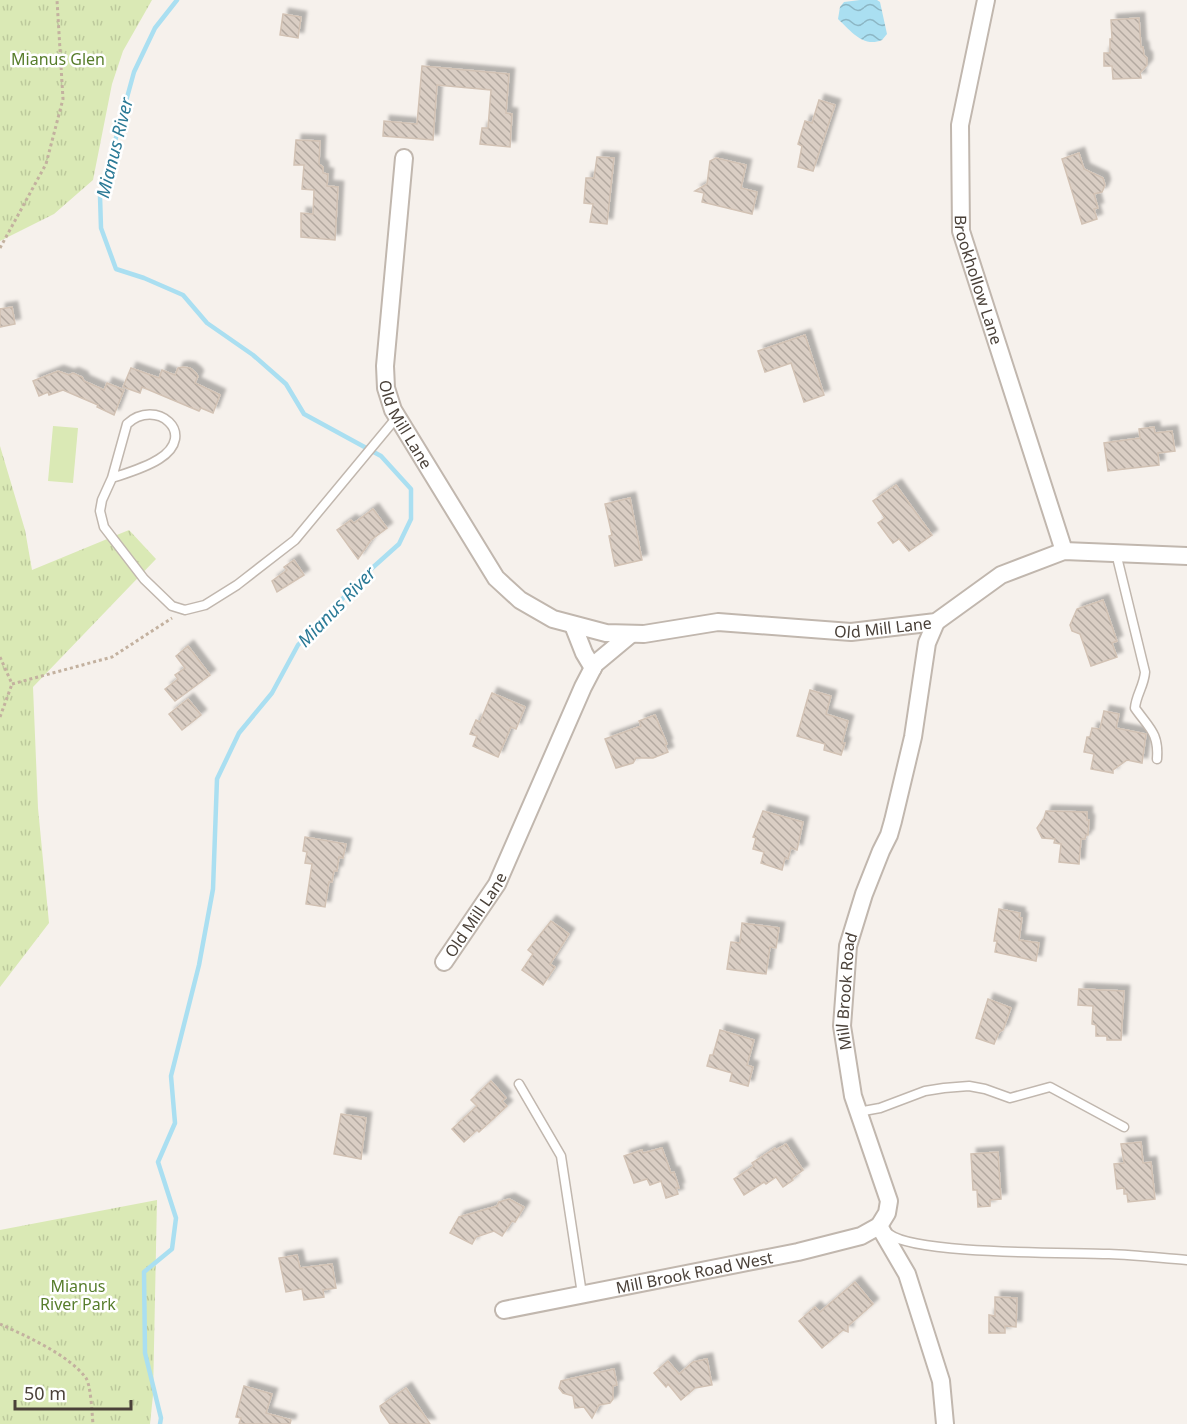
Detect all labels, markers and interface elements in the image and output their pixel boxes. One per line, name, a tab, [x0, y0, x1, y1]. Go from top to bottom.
park label: Mianus Glen	[11, 48, 105, 70]
water label: Mianus River	[90, 94, 138, 201]
street label: Brookhollow Lane	[950, 215, 1008, 347]
street label: Old Mill Lane	[375, 380, 437, 473]
water label: Mianus River	[292, 560, 381, 652]
street label: Old Mill Lane	[833, 612, 933, 643]
street label: Old Mill Lane	[439, 869, 512, 962]
street label: Mill Brook Road	[831, 930, 863, 1052]
street label: Mill Brook Road West	[614, 1246, 775, 1299]
park label: Mianus River Park	[40, 1275, 116, 1315]
scale bar	[15, 1373, 130, 1411]
text: 50 m	[24, 1381, 66, 1405]

